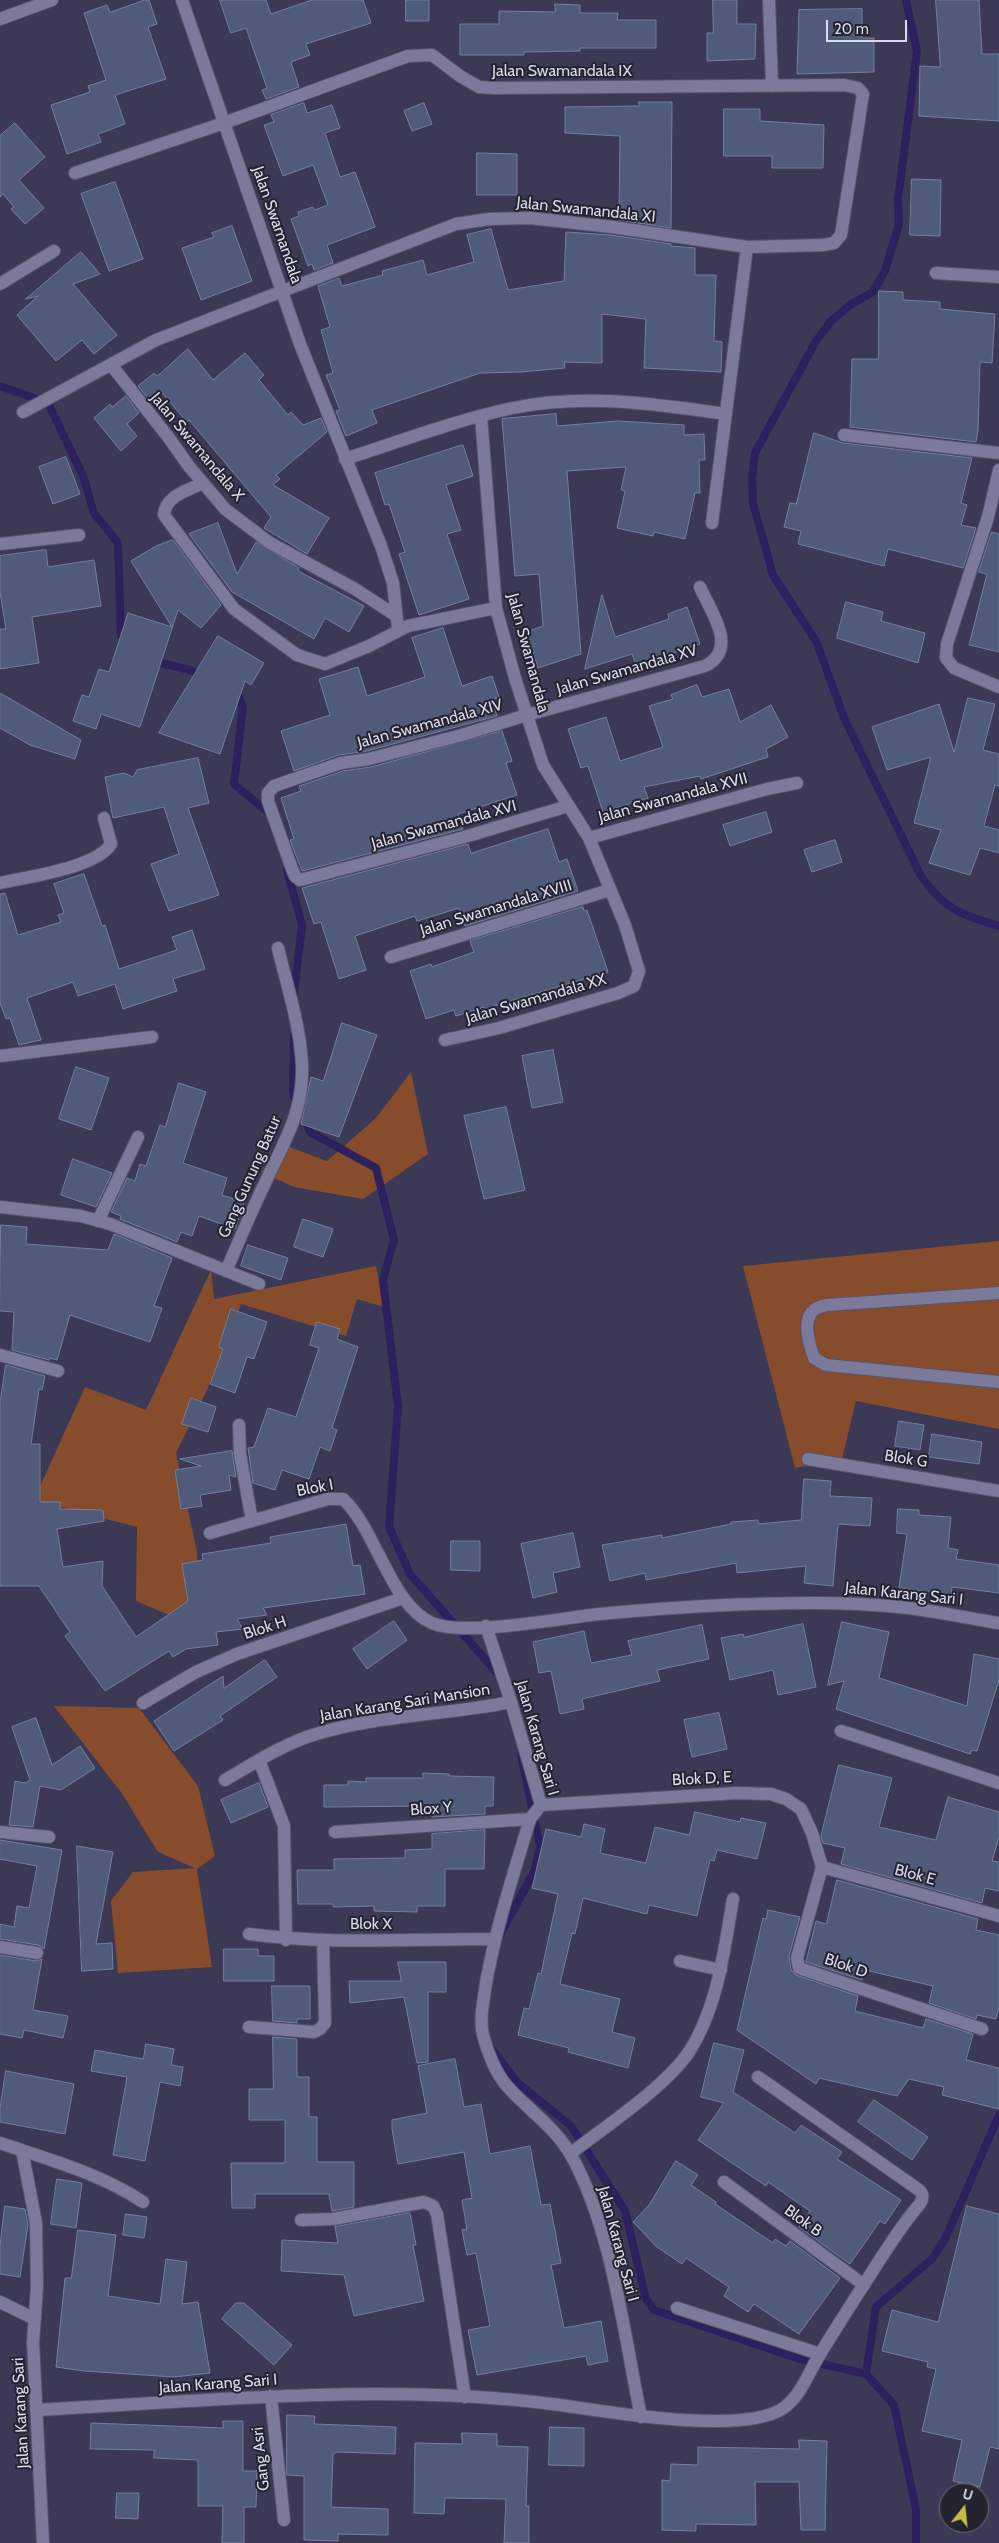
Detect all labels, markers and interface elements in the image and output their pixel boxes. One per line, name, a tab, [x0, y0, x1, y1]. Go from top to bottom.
scale bar	[829, 10, 910, 42]
text: 20 m	[834, 20, 869, 38]
street label: Jalan Swamandala IX	[492, 61, 632, 81]
street label: Jalan Swamandala	[248, 164, 306, 286]
street label: Jalan Swamandala XI	[515, 193, 657, 227]
street label: Jalan Swamandala X	[146, 389, 248, 505]
street label: Jalan Swamandala	[503, 591, 553, 715]
street label: Jalan Swamandala XV	[554, 641, 700, 699]
street label: Jalan Swamandala XIV	[355, 695, 505, 753]
street label: Jalan Swamandala XVII	[596, 769, 750, 827]
street label: Jalan Swamandala XVI	[369, 796, 519, 854]
street label: Jalan Swamandala XVIII	[418, 876, 574, 940]
street label: Jalan Swamandala XX	[464, 970, 608, 1028]
street label: Gang Gunung Batur	[214, 1113, 286, 1241]
street label: Blok G	[883, 1446, 929, 1472]
street label: Blok I	[295, 1475, 335, 1501]
street label: Jalan Karang Sari I	[844, 1578, 964, 1610]
street label: Blok H	[241, 1612, 289, 1644]
street label: Jalan Karang Sari I	[511, 1678, 563, 1798]
street label: Jalan Karang Sari Mansion	[319, 1680, 491, 1726]
street label: Blok D, E	[672, 1768, 732, 1790]
street label: Blox Y	[409, 1798, 453, 1820]
street label: Blok E	[892, 1860, 938, 1890]
street label: Blok X	[350, 1914, 392, 1934]
street label: Blok D	[822, 1950, 870, 1982]
street label: Jalan Karang Sari I	[593, 2184, 643, 2304]
street label: Blok B	[780, 2201, 826, 2241]
street label: Jalan Karang Sari	[9, 2357, 33, 2469]
street label: Jalan Karang Sari I	[158, 2370, 278, 2398]
street label: Gang Asri	[248, 2426, 274, 2492]
north arrow	[939, 2483, 989, 2533]
text: U	[961, 2485, 975, 2505]

